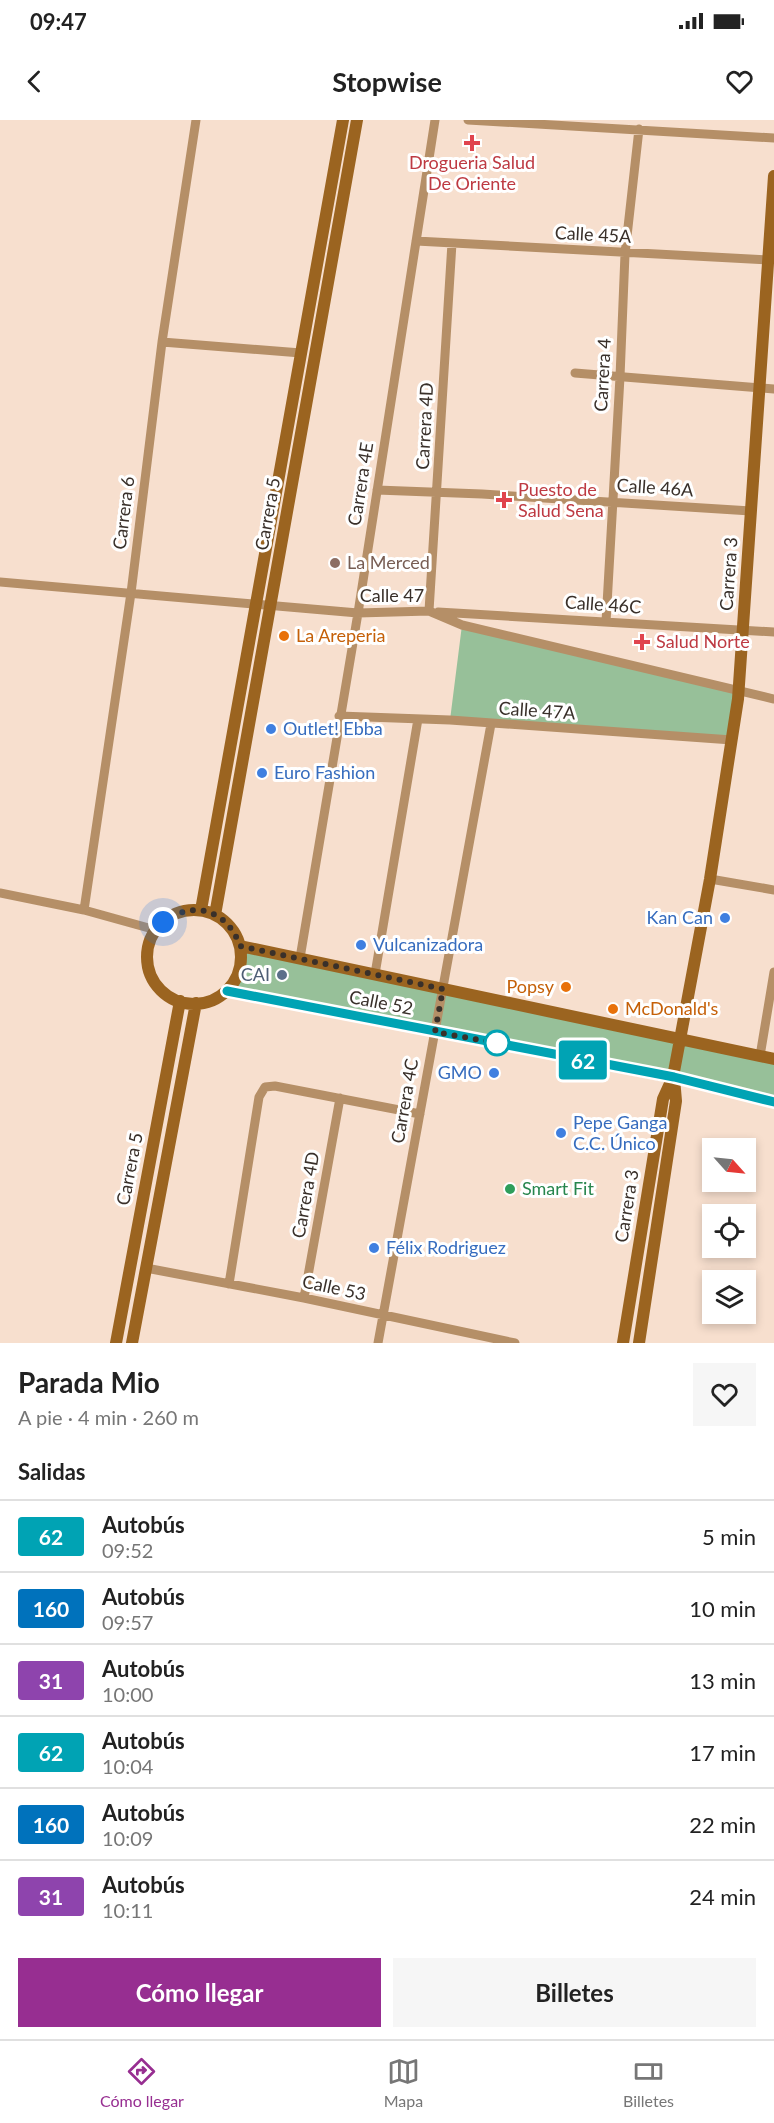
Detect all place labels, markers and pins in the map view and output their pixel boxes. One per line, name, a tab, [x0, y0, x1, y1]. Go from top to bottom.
marker: Drogueria Salud De Oriente	[465, 136, 479, 150]
place label: Drogueria Salud De Oriente	[409, 151, 535, 194]
place label: Puesto de Salud Sena	[518, 478, 604, 521]
marker: Puesto de Salud Sena	[495, 491, 513, 509]
place label: La Merced	[347, 551, 430, 573]
marker: La Merced	[328, 556, 342, 570]
place label: La Areperia	[296, 624, 385, 646]
marker: La Areperia	[277, 629, 291, 643]
place label: Salud Norte	[656, 630, 750, 652]
marker: Salud Norte	[633, 633, 651, 651]
place label: Outlet! Ebba	[283, 717, 383, 739]
marker: Outlet! Ebba	[264, 722, 278, 736]
place label: Euro Fashion	[274, 761, 375, 783]
marker: Euro Fashion	[255, 766, 269, 780]
place label: Kan Can	[647, 906, 713, 928]
marker: Kan Can	[718, 911, 732, 925]
place label: Vulcanizadora	[373, 933, 483, 955]
marker: Vulcanizadora	[354, 938, 368, 952]
place label: CAI	[241, 963, 270, 985]
marker: CAI	[275, 968, 289, 982]
place label: Popsy	[506, 975, 555, 997]
marker: Popsy	[559, 980, 573, 994]
place label: McDonald's	[625, 997, 719, 1019]
marker: McDonald's	[606, 1002, 620, 1016]
unlabelled marker	[484, 1030, 510, 1056]
place label: GMO	[438, 1061, 482, 1083]
marker: GMO	[487, 1066, 501, 1080]
place label: Pepe Ganga C.C. Único	[573, 1111, 667, 1154]
marker: Pepe Ganga C.C. Único	[554, 1126, 568, 1140]
place label: Smart Fit	[522, 1177, 594, 1199]
marker: Smart Fit	[503, 1182, 517, 1196]
place label: Félix Rodriguez	[386, 1236, 506, 1258]
marker: Félix Rodriguez	[367, 1241, 381, 1255]

